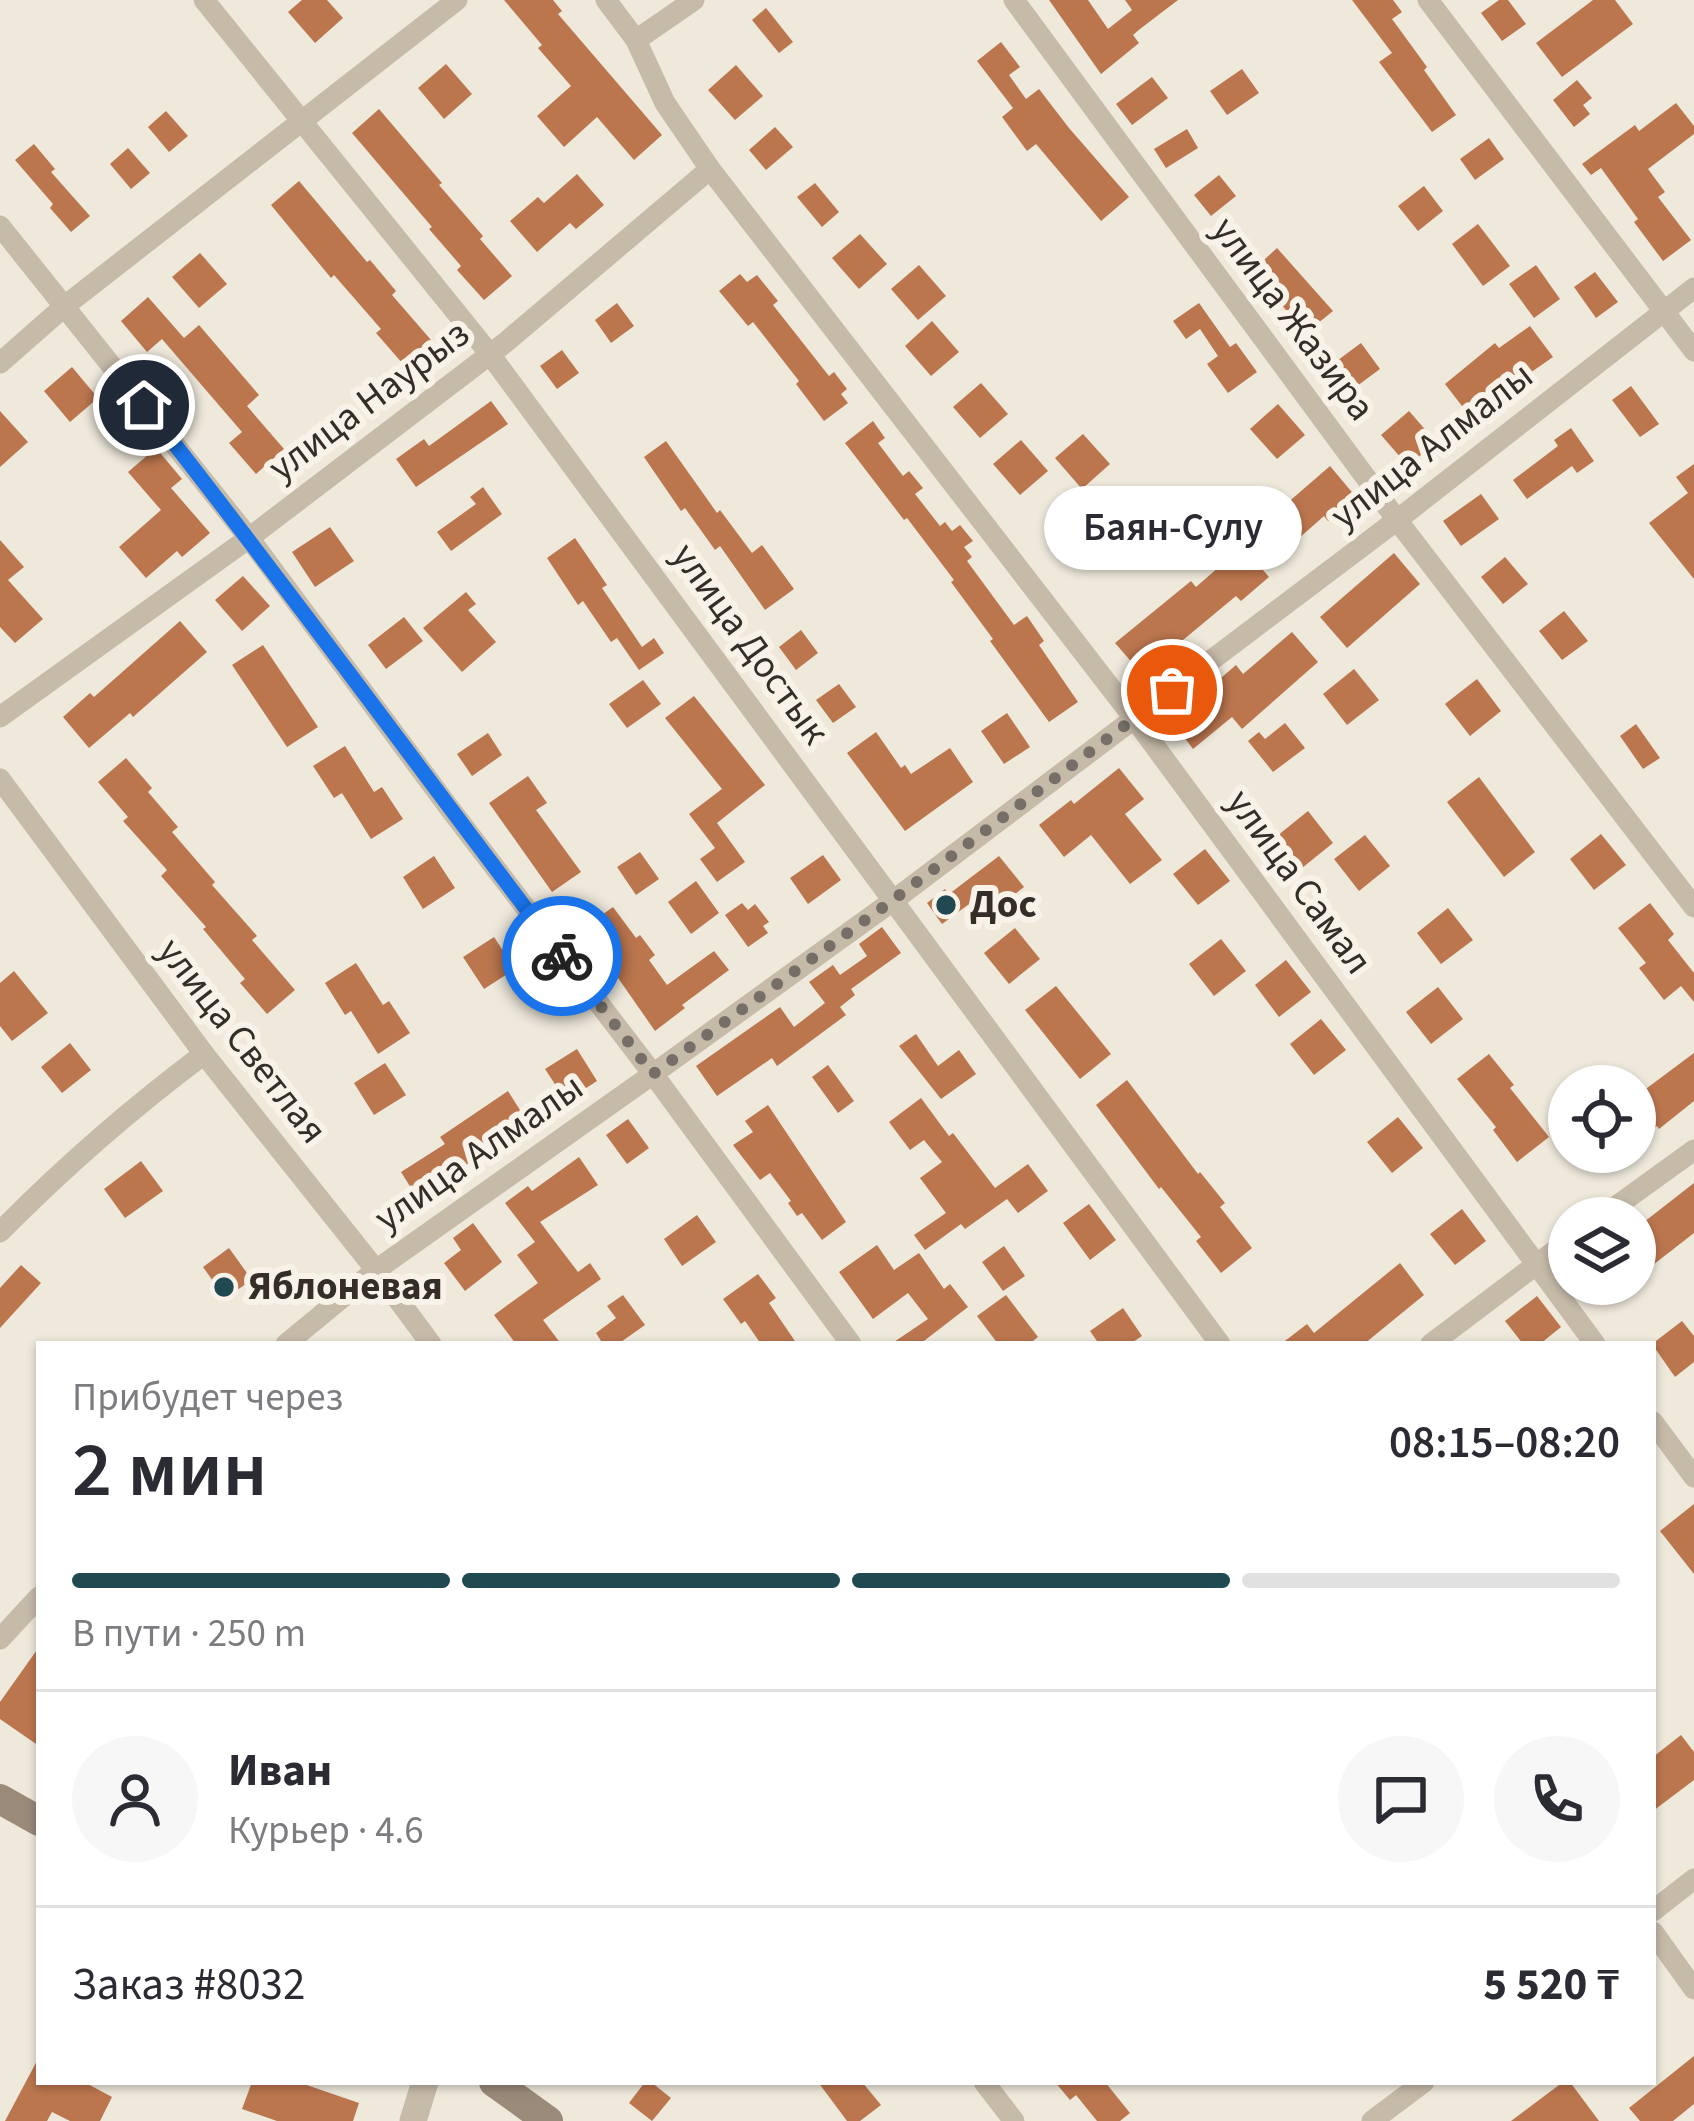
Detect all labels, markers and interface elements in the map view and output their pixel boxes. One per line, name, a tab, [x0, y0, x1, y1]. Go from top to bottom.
street label: улица Жазира	[1198, 205, 1388, 433]
street label: улица Наурыз	[257, 307, 481, 495]
street label: улица Алмалы	[1319, 349, 1545, 543]
pin	[93, 354, 195, 456]
icon: home	[111, 372, 177, 438]
callout: Баян-Сулу	[1043, 486, 1301, 570]
text: Баян-Сулу	[1083, 500, 1263, 556]
street label: улица Достык	[658, 532, 842, 756]
pin	[1121, 639, 1223, 741]
icon: bag	[1139, 657, 1205, 723]
street label: улица Самал	[1213, 778, 1385, 986]
place label: Дос	[970, 877, 1037, 933]
marker: Дос	[933, 892, 959, 918]
courier	[502, 896, 622, 1016]
icon: bike	[529, 923, 595, 989]
street label: улица Светлая	[144, 926, 340, 1156]
street label: улица Алмалы	[363, 1060, 595, 1246]
map controls	[1548, 1065, 1656, 1305]
button: locate	[1548, 1065, 1656, 1173]
button: layers	[1548, 1197, 1656, 1305]
place label: Яблоневая	[248, 1259, 443, 1315]
marker: Яблоневая	[211, 1274, 237, 1300]
text: Прибудет через	[72, 1370, 343, 1426]
text: 08:15–08:20	[1389, 1411, 1620, 1475]
text: 2 мин	[72, 1415, 267, 1526]
text: В пути · 250 m	[72, 1606, 306, 1662]
button: person	[72, 1736, 198, 1862]
button: chat	[1338, 1736, 1464, 1862]
button: phone	[1494, 1736, 1620, 1862]
text: Иван	[228, 1739, 332, 1803]
text: Курьер · 4.6	[228, 1803, 424, 1859]
text: Заказ #8032	[72, 1953, 305, 2017]
text: 5 520 ₸	[1483, 1953, 1620, 2017]

